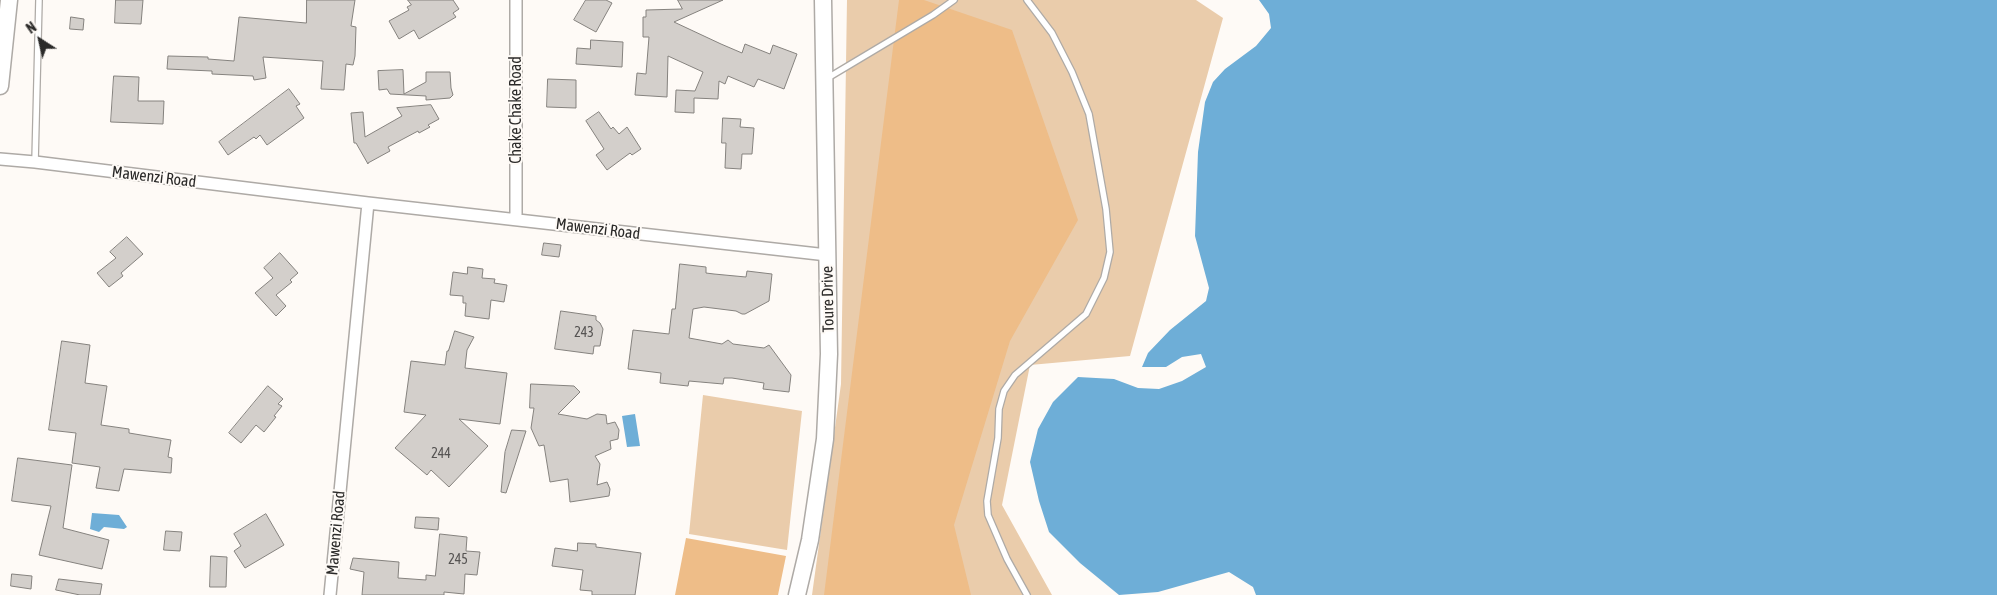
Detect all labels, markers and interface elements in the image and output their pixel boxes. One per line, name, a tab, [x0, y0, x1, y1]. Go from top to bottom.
north arrow	[15, 15, 65, 65]
text: N	[23, 19, 39, 37]
street label: Chake Chake Road	[506, 56, 526, 164]
street label: Mawenzi Road	[111, 162, 197, 192]
street label: Mawenzi Road	[555, 214, 641, 244]
street label: Toure Drive	[818, 266, 838, 332]
house number: 243	[574, 325, 594, 341]
house number: 244	[431, 446, 451, 462]
street label: Mawenzi Road	[323, 490, 349, 576]
house number: 245	[448, 552, 468, 568]

